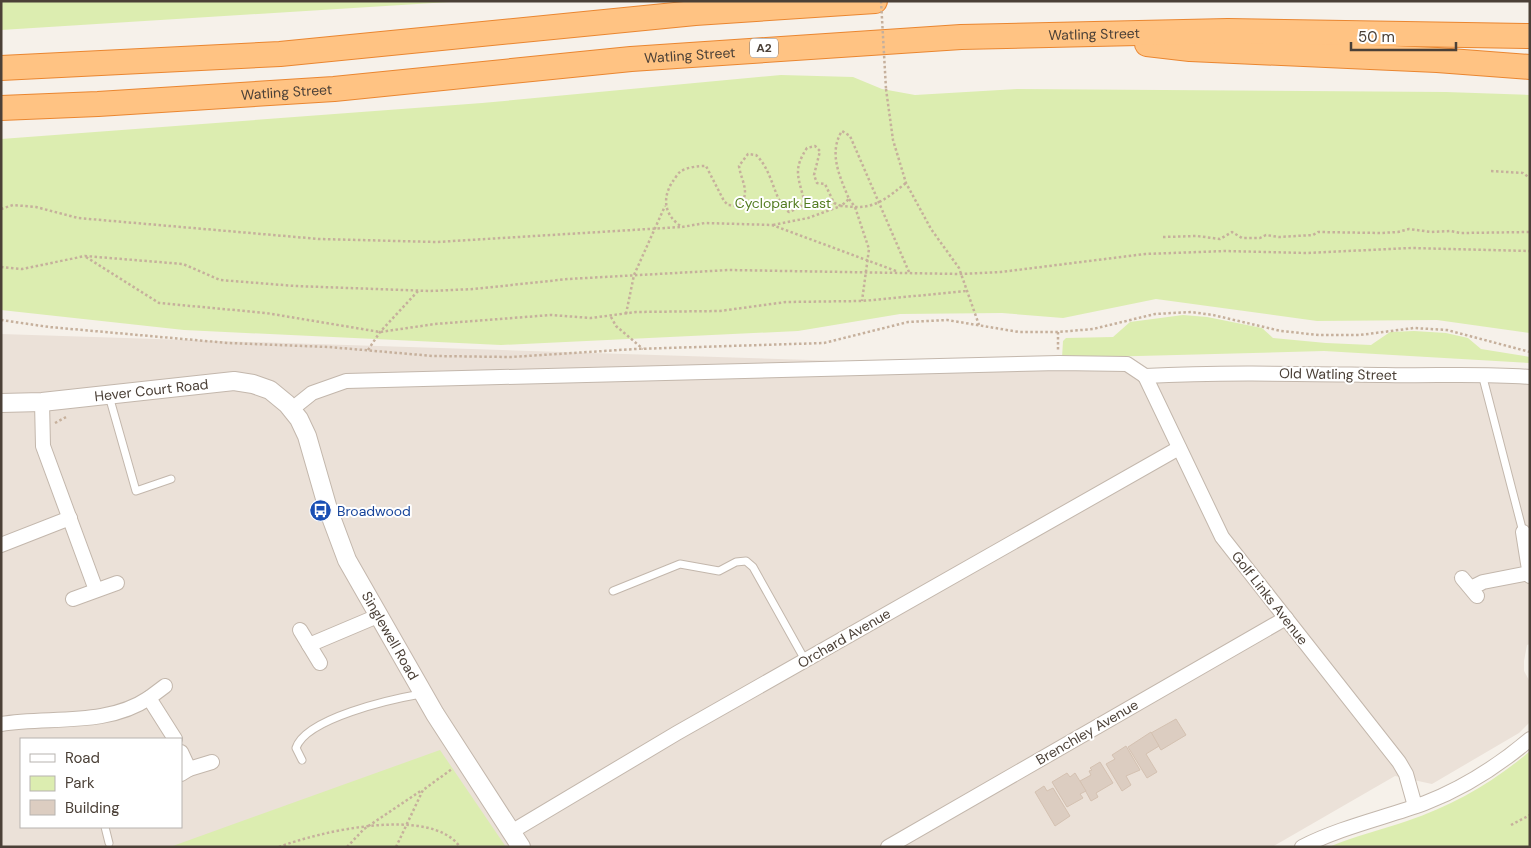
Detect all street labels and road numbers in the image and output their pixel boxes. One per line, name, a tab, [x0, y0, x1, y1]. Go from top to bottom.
street label: Watling Street	[1048, 24, 1140, 44]
road number: A2	[750, 38, 778, 58]
street label: Watling Street	[643, 43, 736, 67]
street label: Watling Street	[240, 80, 333, 104]
street label: Old Watling Street	[1279, 364, 1397, 384]
street label: Hever Court Road	[93, 375, 209, 405]
street label: Golf Links Avenue	[1228, 547, 1312, 649]
street label: Singlewell Road	[358, 588, 423, 683]
street label: Orchard Avenue	[794, 604, 894, 672]
street label: Brenchley Avenue	[1033, 695, 1141, 769]

